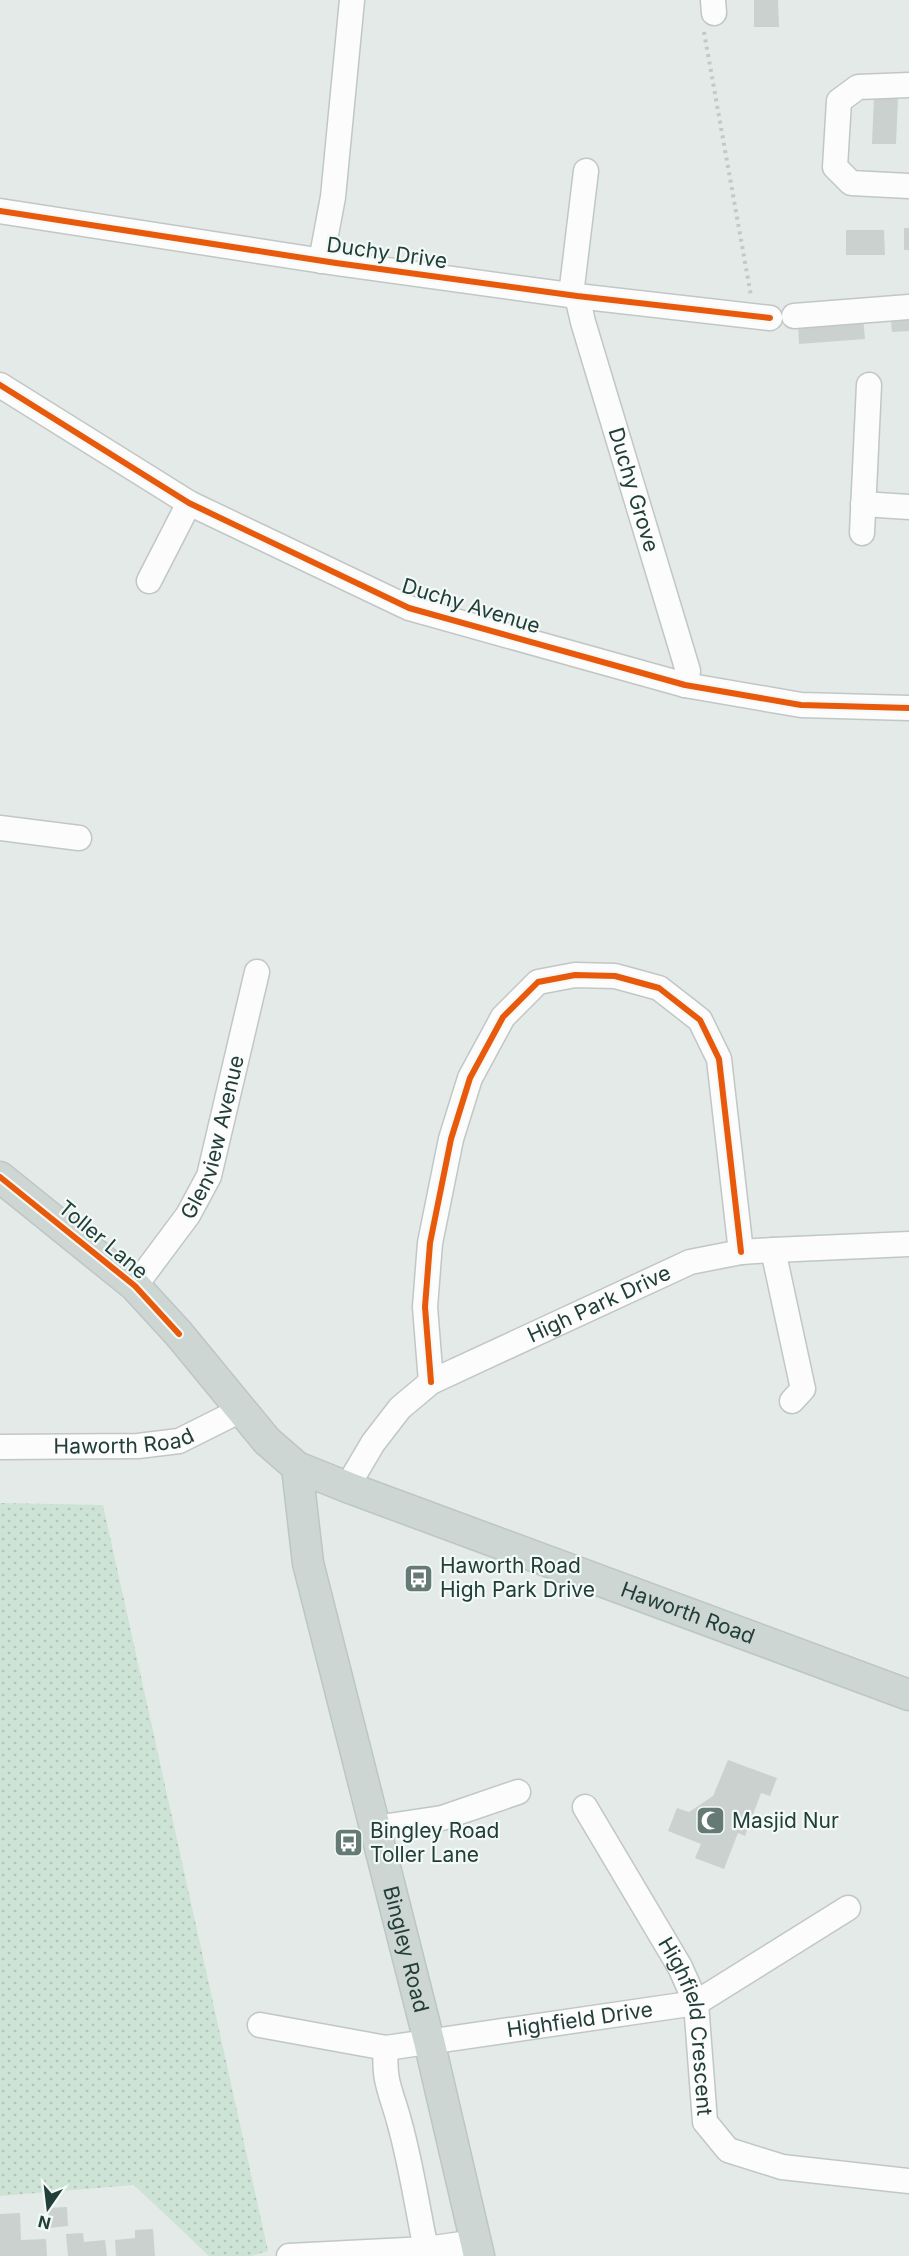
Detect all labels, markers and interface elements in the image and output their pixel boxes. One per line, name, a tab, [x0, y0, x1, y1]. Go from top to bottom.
street label: Duchy Drive	[325, 232, 449, 273]
street label: Duchy Grove	[604, 425, 664, 555]
street label: Duchy Avenue	[399, 573, 543, 638]
street label: Glenview Avenue	[175, 1053, 249, 1223]
street label: Toller Lane	[54, 1195, 153, 1284]
street label: High Park Drive	[523, 1260, 674, 1348]
street label: Haworth Road	[53, 1423, 198, 1459]
place label: Haworth Road High Park Drive	[440, 1553, 595, 1602]
bus stop icon: Haworth Road High Park Drive	[403, 1562, 435, 1594]
street label: Haworth Road	[617, 1576, 758, 1649]
mosque icon: Masjid Nur	[695, 1805, 727, 1837]
place label: Masjid Nur	[732, 1808, 839, 1833]
place label: Bingley Road Toller Lane	[370, 1818, 499, 1867]
bus stop icon: Bingley Road Toller Lane	[333, 1827, 365, 1859]
street label: Bingley Road	[378, 1883, 434, 2015]
street label: Highfield Crescent	[653, 1932, 717, 2117]
street label: Highfield Drive	[505, 1996, 654, 2042]
north arrow	[18, 2178, 78, 2238]
text: N	[36, 2211, 53, 2234]

